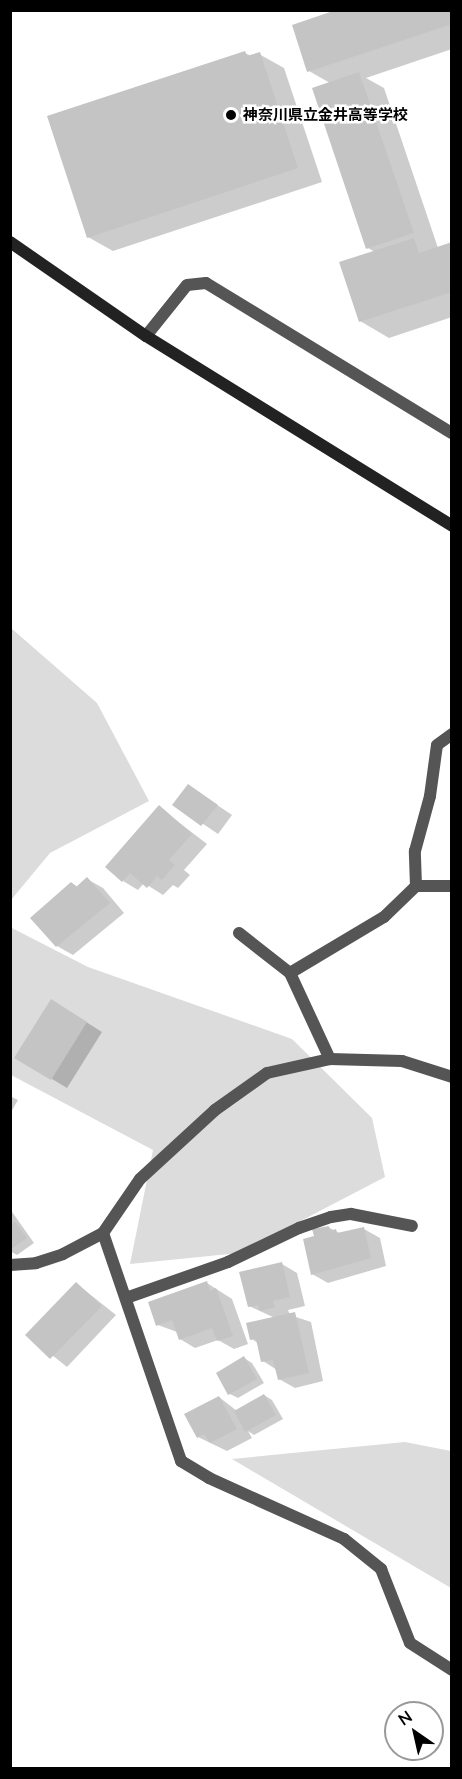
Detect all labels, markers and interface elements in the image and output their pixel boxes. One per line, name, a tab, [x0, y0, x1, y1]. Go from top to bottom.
place label: 神奈川県立金井高等学校	[243, 106, 408, 124]
marker: 神奈川県立金井高等学校	[224, 108, 238, 122]
north arrow	[384, 1701, 444, 1761]
text: N	[394, 1706, 415, 1729]

